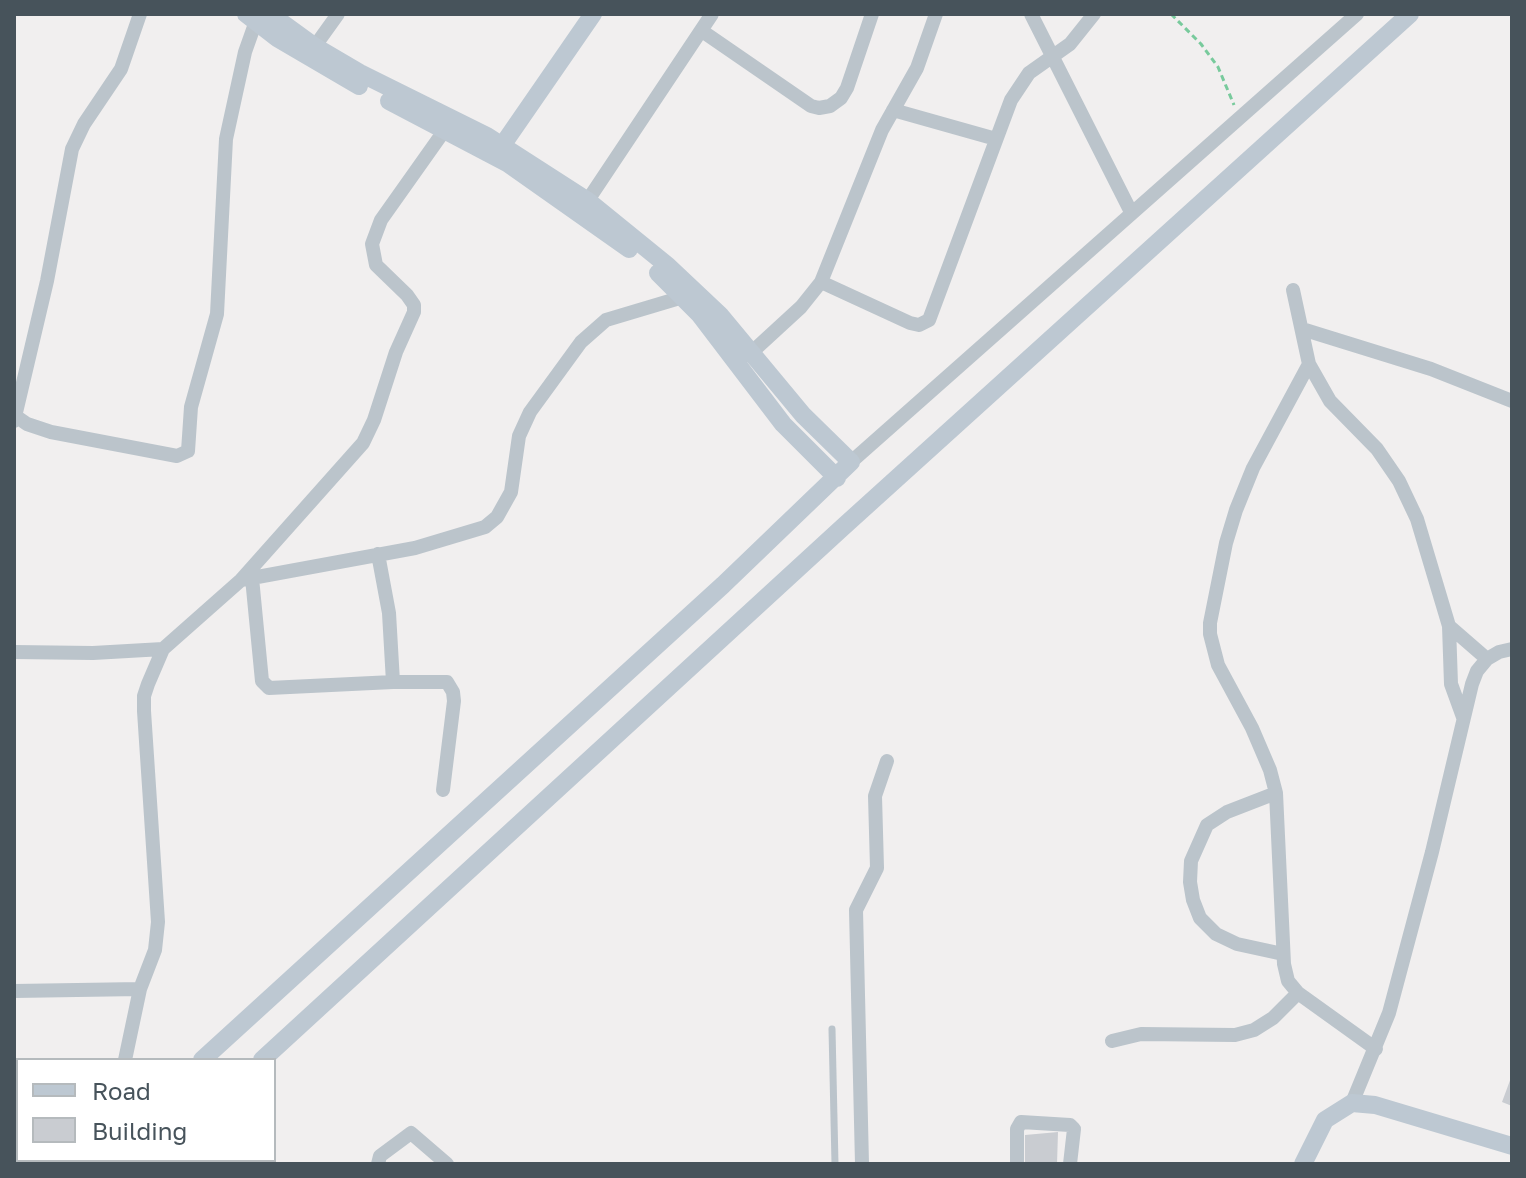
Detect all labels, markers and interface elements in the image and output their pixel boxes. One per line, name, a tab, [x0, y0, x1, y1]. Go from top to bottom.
legend	[16, 1058, 276, 1162]
text: Road	[92, 1076, 151, 1105]
text: Building	[92, 1116, 187, 1145]

